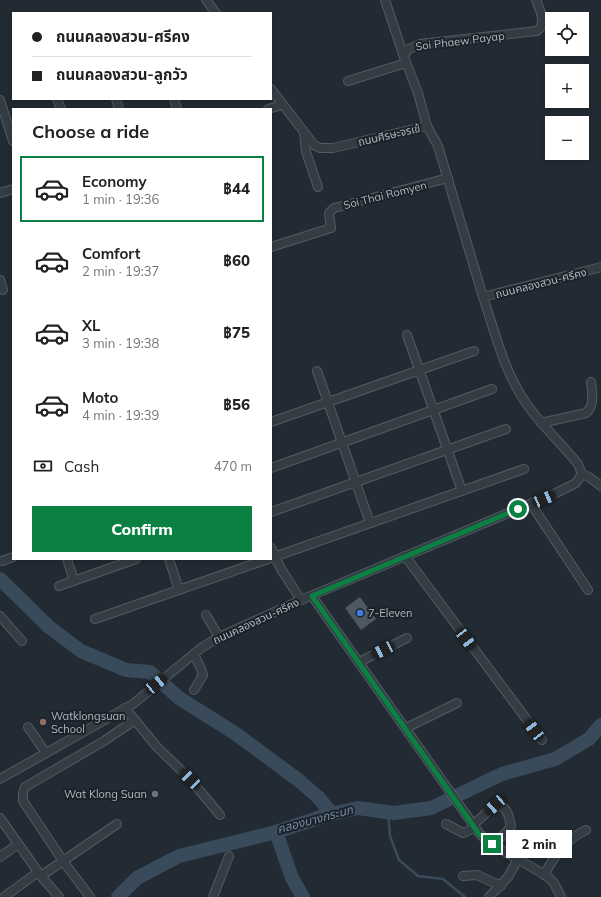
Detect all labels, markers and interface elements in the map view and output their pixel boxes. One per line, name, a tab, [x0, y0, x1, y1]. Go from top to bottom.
map controls	[545, 12, 589, 160]
button: locate	[545, 12, 589, 56]
text: ถนนคลองสวน-ศรีคง	[56, 27, 190, 46]
street label: Soi Phaew Payap	[415, 29, 506, 53]
button: +	[545, 64, 589, 108]
text: ถนนคลองสวน-ลูกวัว	[56, 65, 188, 84]
button: −	[545, 116, 589, 160]
text: Choose a ride	[32, 120, 149, 143]
street label: ถนนศีรษะจรเข้	[356, 121, 422, 149]
icon: car	[34, 171, 70, 207]
text: Economy	[82, 172, 147, 191]
street label: Soi Thai Romyen	[342, 178, 428, 212]
text: ฿44	[223, 179, 250, 198]
text: 1 min · 19:36	[82, 191, 159, 207]
icon: car	[34, 243, 70, 279]
text: Comfort	[82, 244, 140, 263]
text: ฿60	[223, 251, 250, 270]
text: 2 min · 19:37	[82, 263, 159, 279]
street label: ถนนคลองสวน-ศรีคง	[494, 265, 588, 301]
icon: car	[34, 315, 70, 351]
text: XL	[82, 316, 100, 335]
text: ฿75	[223, 323, 250, 342]
text: 3 min · 19:38	[82, 335, 159, 351]
icon: car	[34, 387, 70, 423]
text: Moto	[82, 388, 118, 407]
text: ฿56	[223, 395, 250, 414]
text: 4 min · 19:39	[82, 407, 159, 423]
icon: cash	[32, 455, 54, 477]
text: Cash	[64, 457, 99, 476]
text: 470 m	[214, 458, 252, 474]
car	[531, 489, 557, 509]
route start	[509, 500, 527, 518]
button: Confirm	[32, 506, 252, 552]
street label: ถนนคลองสวน-ศรีคง	[211, 595, 301, 647]
place label: 7-Eleven	[368, 606, 413, 620]
marker: 7-Eleven	[355, 608, 365, 618]
car	[454, 626, 478, 652]
car	[370, 639, 396, 661]
car	[143, 672, 169, 696]
place label: Watklongsuan School	[51, 709, 126, 736]
marker: Watklongsuan School	[38, 717, 48, 727]
car	[522, 717, 546, 743]
car	[177, 766, 203, 792]
place label: Wat Klong Suan	[64, 787, 147, 801]
marker: Wat Klong Suan	[150, 789, 160, 799]
car	[482, 793, 508, 817]
water label: คลองบางกระนก	[275, 801, 355, 836]
callout: 2 min	[506, 830, 572, 858]
route end	[483, 835, 501, 853]
text: 2 min	[522, 836, 556, 852]

